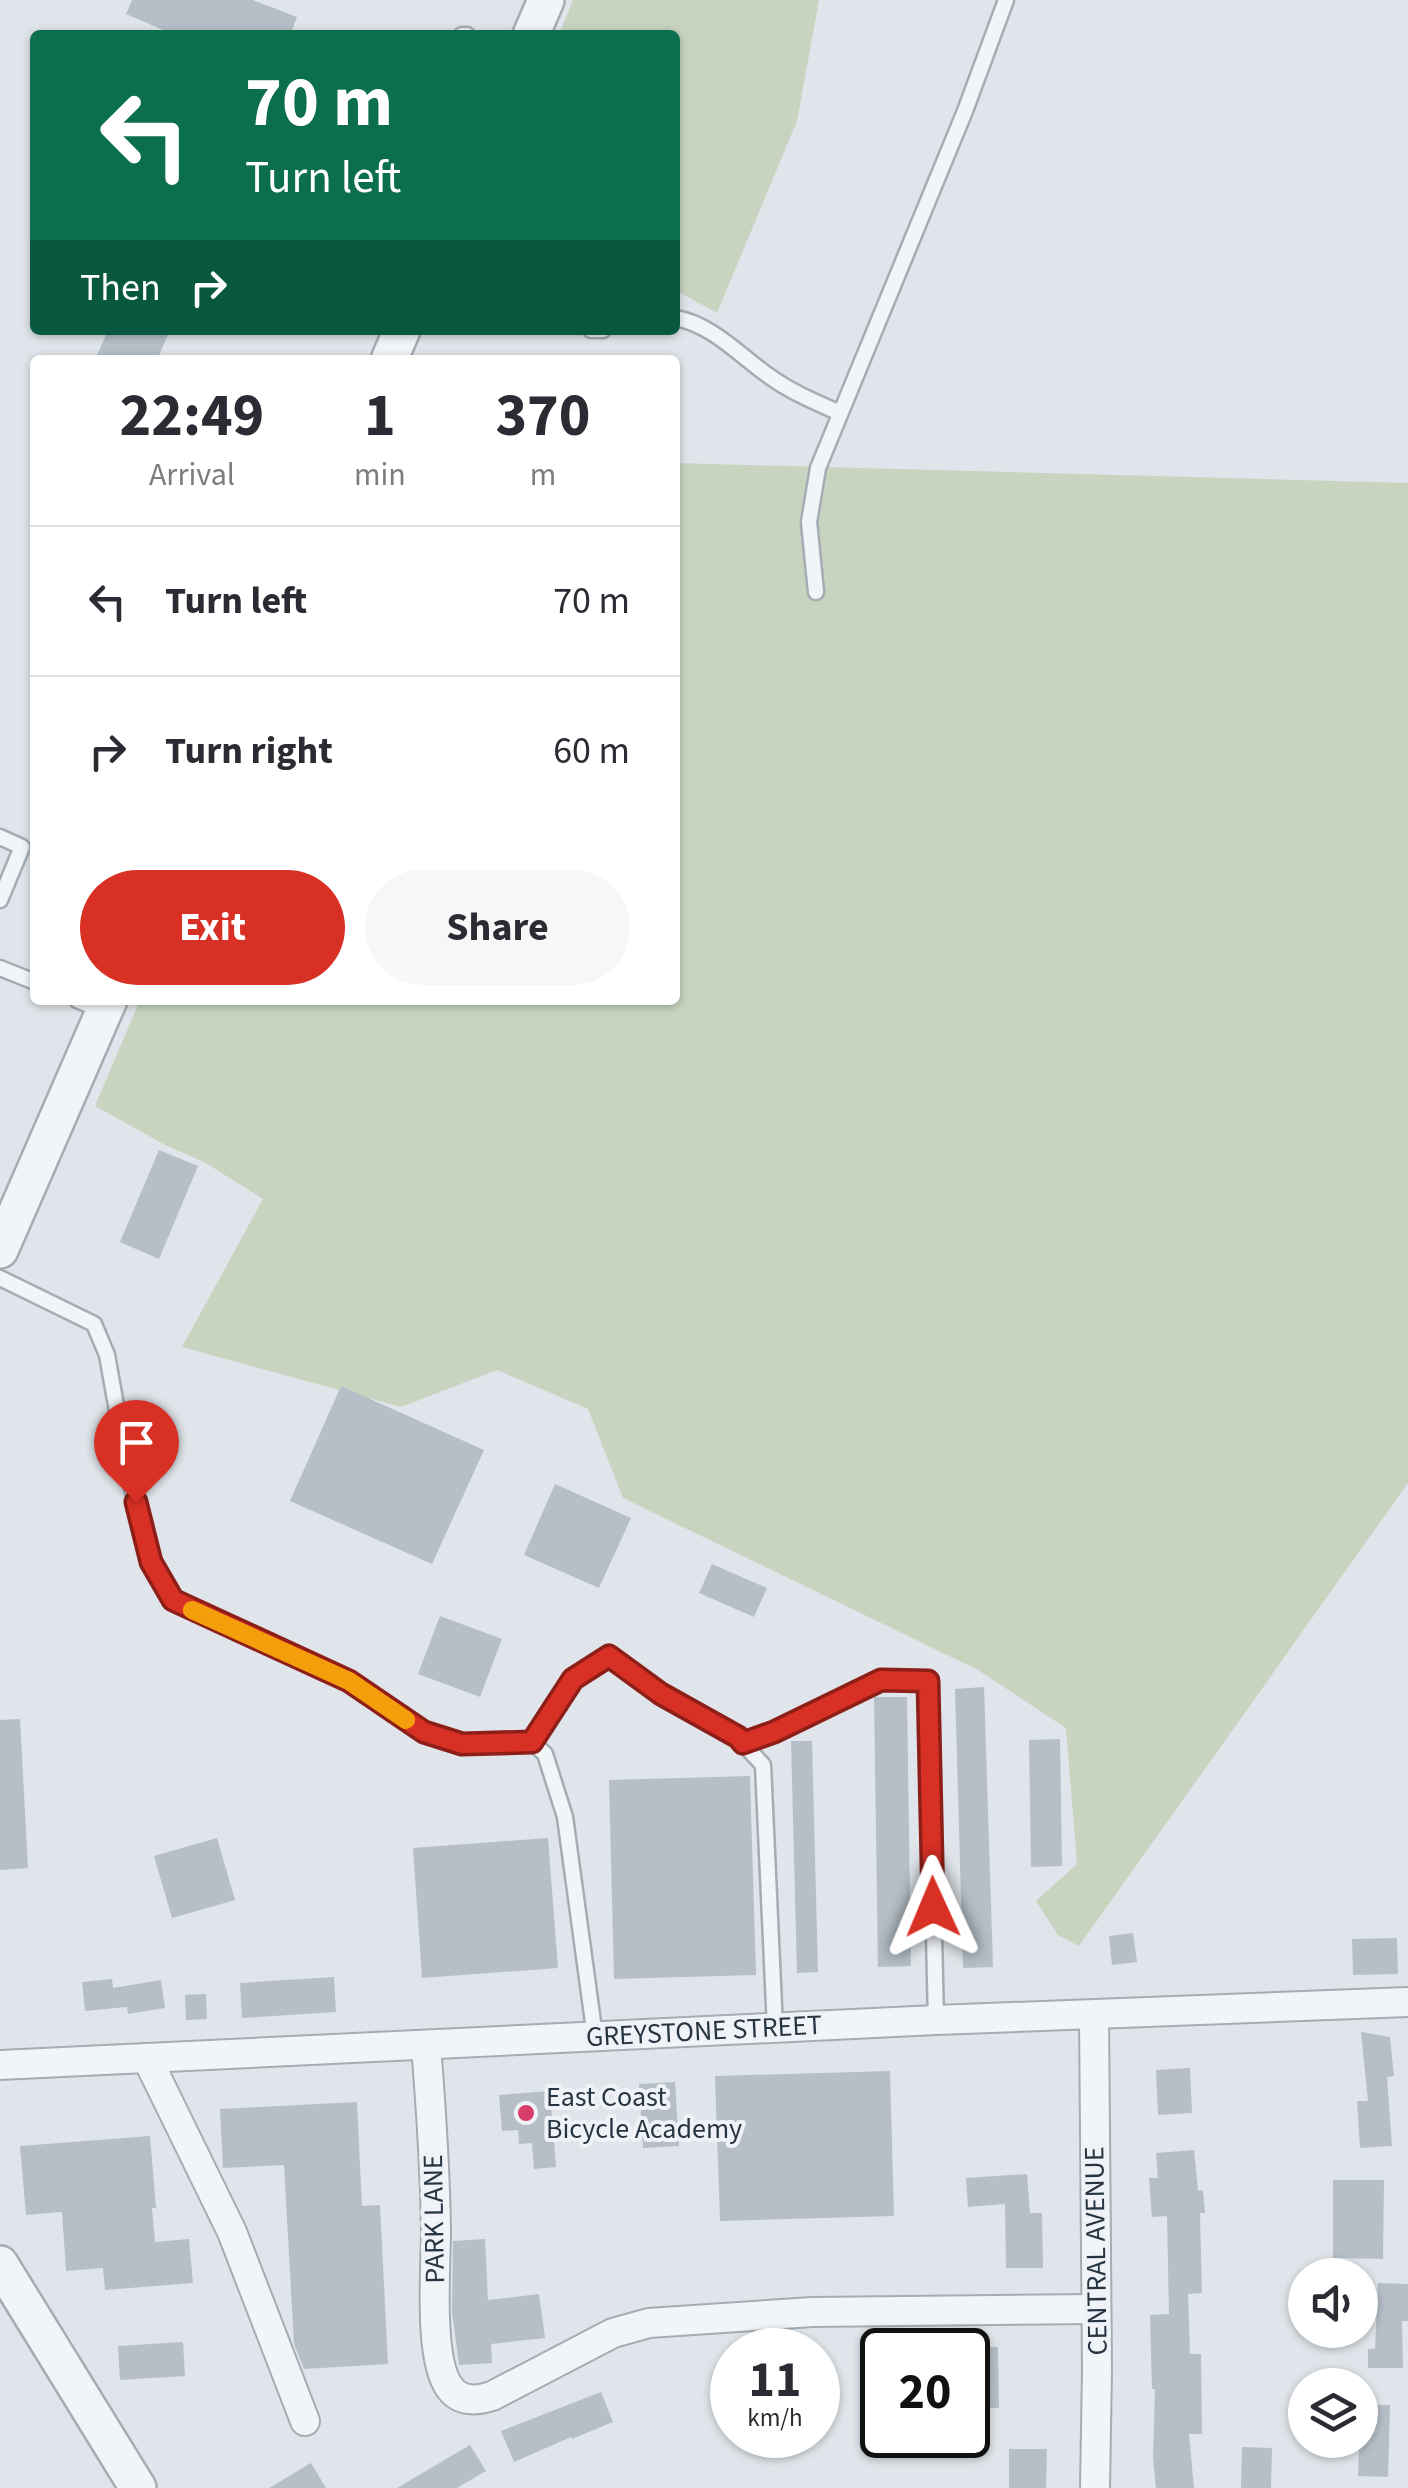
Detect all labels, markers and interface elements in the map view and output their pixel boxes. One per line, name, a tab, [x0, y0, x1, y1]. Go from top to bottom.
text: 70 m	[245, 53, 393, 153]
icon: left	[80, 70, 210, 200]
text: Turn left	[245, 146, 401, 210]
icon: right	[181, 260, 236, 315]
text: Then	[80, 261, 161, 315]
text: 22:49	[120, 374, 264, 459]
text: 1	[364, 374, 396, 459]
text: 370	[495, 374, 590, 459]
text: Arrival	[149, 452, 235, 498]
text: min	[354, 452, 406, 498]
text: m	[530, 452, 556, 498]
icon: left	[80, 574, 135, 629]
text: Turn left	[165, 574, 307, 628]
text: 70 m	[553, 574, 630, 628]
icon: right	[80, 724, 135, 779]
text: Turn right	[165, 724, 333, 778]
text: 60 m	[553, 724, 630, 778]
button: Exit	[80, 870, 345, 985]
button: Share	[365, 870, 630, 985]
pin	[94, 1400, 179, 1503]
icon: arrive	[109, 1415, 164, 1470]
position arrow	[881, 1855, 985, 1959]
street label: GREYSTONE STREET	[585, 2005, 823, 2057]
place label: East Coast Bicycle Academy	[546, 2077, 742, 2149]
marker: East Coast Bicycle Academy	[515, 2102, 537, 2124]
street label: CENTRAL AVENUE	[1074, 2146, 1118, 2356]
street label: PARK LANE	[413, 2154, 455, 2284]
map controls	[1288, 2258, 1378, 2458]
button: sound	[1288, 2258, 1378, 2348]
speed limit sign: 20	[860, 2328, 990, 2458]
text: 11	[749, 2345, 801, 2416]
button: layers	[1288, 2368, 1378, 2458]
text: km/h	[747, 2400, 803, 2436]

